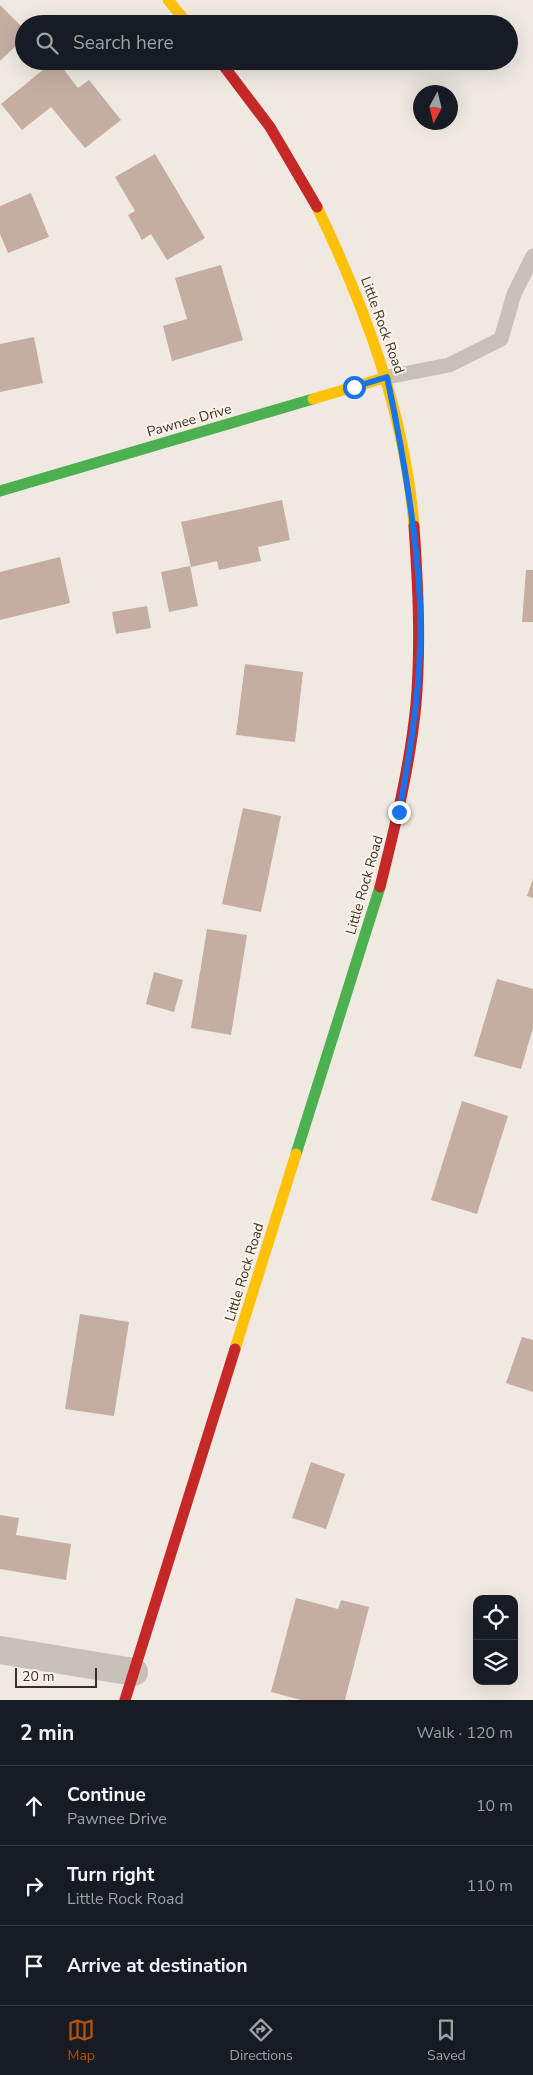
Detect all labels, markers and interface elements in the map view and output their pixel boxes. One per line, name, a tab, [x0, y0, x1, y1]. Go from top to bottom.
search box	[15, 15, 518, 70]
icon: search	[33, 29, 61, 57]
text: Search here	[73, 30, 174, 56]
north arrow	[413, 85, 458, 130]
street label: Little Rock Road	[356, 274, 409, 376]
route start	[343, 376, 366, 399]
street label: Pawnee Drive	[145, 399, 234, 442]
route end	[388, 801, 411, 824]
street label: Little Rock Road	[341, 833, 388, 937]
street label: Little Rock Road	[220, 1220, 269, 1324]
map controls	[473, 1595, 518, 1685]
button: locate	[473, 1595, 518, 1640]
button: layers	[473, 1640, 518, 1685]
scale bar	[15, 1665, 98, 1688]
text: 20 m	[22, 1667, 54, 1686]
text: 2 min	[20, 1719, 74, 1747]
text: Walk · 120 m	[417, 1722, 513, 1744]
text: Continue	[67, 1782, 146, 1808]
icon: ahead	[20, 1792, 48, 1820]
text: 10 m	[476, 1795, 513, 1817]
text: Pawnee Drive	[67, 1808, 167, 1830]
text: Turn right	[67, 1862, 154, 1888]
icon: right	[20, 1872, 48, 1900]
text: 110 m	[466, 1875, 513, 1897]
text: Little Rock Road	[67, 1888, 184, 1910]
icon: arrive	[20, 1952, 48, 1980]
text: Arrive at destination	[67, 1953, 248, 1979]
tab: Map	[67, 2016, 95, 2065]
tab: Directions	[230, 2016, 293, 2065]
tab: Saved	[427, 2016, 466, 2065]

